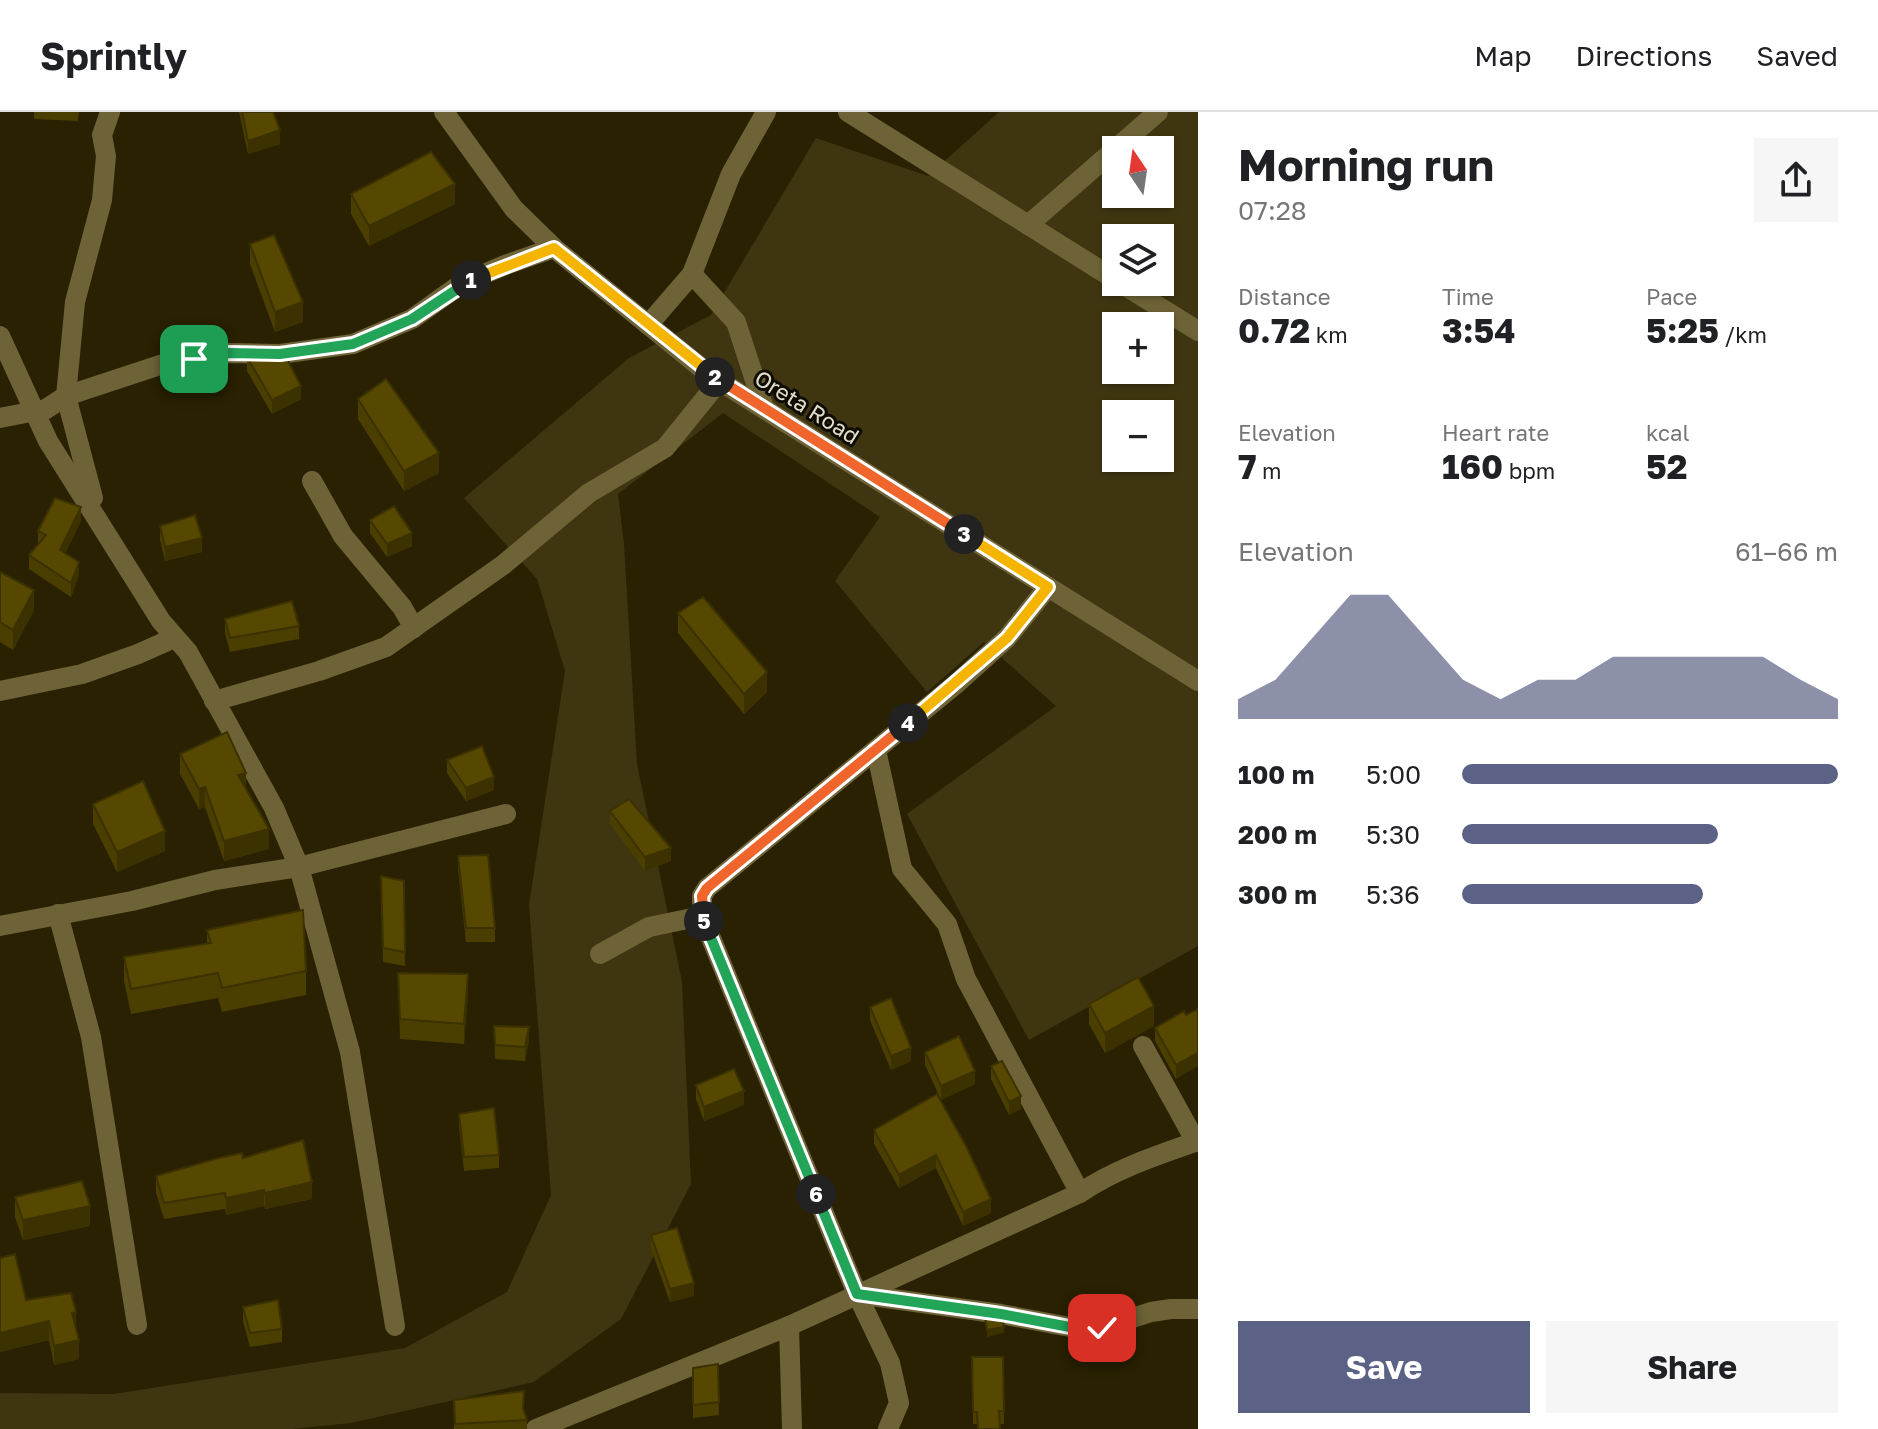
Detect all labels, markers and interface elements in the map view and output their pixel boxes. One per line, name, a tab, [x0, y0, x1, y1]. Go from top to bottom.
text: Sprintly	[40, 33, 187, 78]
text: Map	[1474, 39, 1531, 72]
text: Directions	[1575, 39, 1712, 72]
text: Saved	[1756, 39, 1838, 72]
north arrow	[1102, 136, 1174, 208]
map controls	[1102, 136, 1174, 472]
text: Morning run	[1238, 138, 1494, 191]
button: share	[1754, 138, 1838, 222]
text: 07:28	[1238, 195, 1307, 226]
button: layers	[1102, 224, 1174, 296]
pin: 1	[451, 260, 491, 300]
text: 1	[465, 266, 477, 293]
text: Distance	[1238, 283, 1330, 310]
text: Time	[1442, 283, 1494, 310]
text: Pace	[1646, 283, 1697, 310]
text: 0.72	[1238, 310, 1310, 350]
text: 3:54	[1442, 310, 1516, 350]
text: 5:25	[1646, 310, 1719, 350]
button: +	[1102, 312, 1174, 384]
text: km	[1310, 321, 1348, 348]
text: /km	[1719, 321, 1767, 348]
pin	[160, 325, 228, 393]
icon: arrive	[172, 337, 216, 381]
pin: 2	[695, 357, 735, 397]
text: 2	[708, 363, 722, 390]
street label: Oreta Road	[750, 364, 864, 449]
button: −	[1102, 400, 1174, 472]
text: Elevation	[1238, 419, 1336, 446]
text: Heart rate	[1442, 419, 1549, 446]
text: kcal	[1646, 419, 1689, 446]
text: 7	[1238, 446, 1257, 486]
text: 160	[1442, 446, 1503, 486]
text: 52	[1646, 446, 1687, 486]
text: m	[1257, 457, 1282, 484]
text: bpm	[1503, 457, 1555, 484]
pin: 3	[944, 514, 984, 554]
text: 3	[957, 520, 971, 547]
text: Elevation	[1238, 536, 1354, 567]
text: 61–66 m	[1735, 536, 1838, 567]
pin: 4	[888, 703, 928, 743]
text: 4	[901, 709, 915, 736]
text: 100 m	[1238, 759, 1314, 790]
text: 5:00	[1366, 759, 1421, 790]
text: 200 m	[1238, 819, 1317, 850]
text: 5:30	[1366, 819, 1420, 850]
text: 300 m	[1238, 879, 1317, 910]
text: 5:36	[1366, 879, 1420, 910]
pin: 5	[684, 901, 724, 941]
text: 5	[697, 907, 711, 934]
pin: 6	[796, 1174, 836, 1214]
text: 6	[809, 1180, 823, 1207]
pin	[1068, 1294, 1136, 1362]
icon: check	[1080, 1306, 1124, 1350]
button: Save	[1238, 1321, 1530, 1413]
button: Share	[1546, 1321, 1838, 1413]

